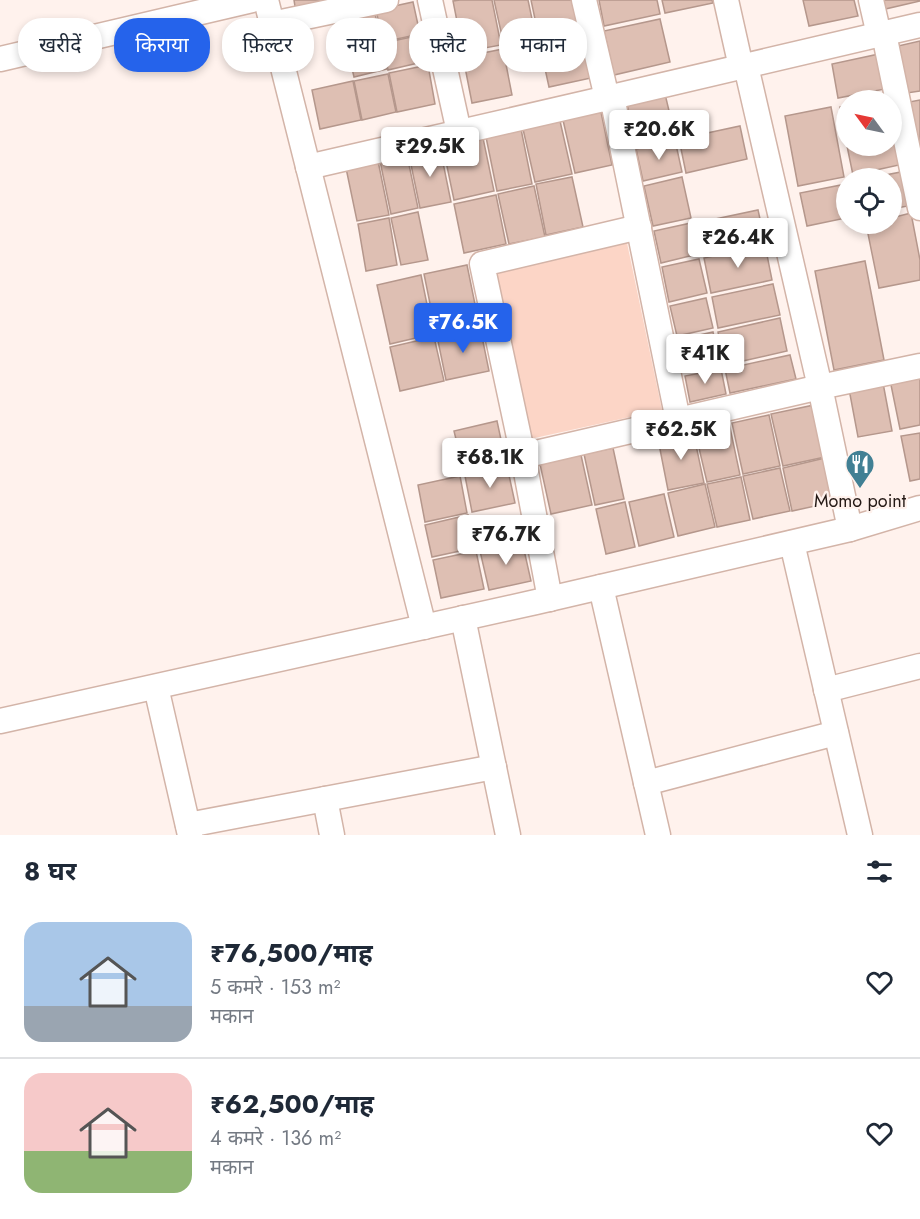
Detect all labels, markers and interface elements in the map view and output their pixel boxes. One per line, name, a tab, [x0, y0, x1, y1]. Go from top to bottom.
chip: खरीदें	[18, 18, 102, 72]
chip: किराया	[114, 18, 210, 72]
chip: फ़िल्टर	[222, 18, 314, 72]
chip: नया	[326, 18, 397, 72]
chip: फ़्लैट	[409, 18, 487, 72]
chip: मकान	[499, 18, 587, 72]
north arrow	[836, 90, 902, 156]
map controls	[836, 90, 902, 234]
pin: ₹20.6K	[610, 110, 708, 161]
text: ₹20.6K	[623, 115, 695, 144]
pin: ₹29.5K	[381, 127, 479, 178]
text: ₹29.5K	[395, 132, 465, 161]
button: locate	[836, 168, 902, 234]
pin: ₹26.4K	[689, 218, 787, 269]
text: ₹26.4K	[702, 223, 774, 252]
pin: ₹76.5K	[414, 303, 512, 354]
text: ₹76.5K	[428, 308, 498, 337]
pin: ₹41K	[669, 334, 741, 385]
text: ₹41K	[680, 339, 730, 368]
pin: ₹62.5K	[632, 410, 730, 461]
text: ₹62.5K	[645, 415, 717, 444]
pin: ₹68.1K	[441, 438, 539, 489]
text: ₹68.1K	[456, 443, 524, 472]
restaurant icon: Momo point	[844, 448, 876, 490]
place label: Momo point	[814, 488, 907, 514]
pin: ₹76.7K	[457, 515, 555, 566]
text: ₹76.7K	[471, 520, 541, 549]
text: 8 घर	[24, 852, 76, 890]
icon: filters	[863, 855, 896, 888]
text: ₹76,500/माह	[210, 934, 373, 972]
icon: home	[72, 946, 144, 1018]
icon: heart	[863, 966, 896, 999]
text: 5 कमरे · 153 m²	[210, 973, 341, 1002]
text: मकान	[210, 1002, 254, 1031]
text: ₹62,500/माह	[210, 1085, 374, 1123]
icon: home	[72, 1097, 144, 1169]
icon: heart	[863, 1117, 896, 1150]
text: 4 कमरे · 136 m²	[210, 1124, 341, 1153]
text: मकान	[210, 1153, 254, 1182]

